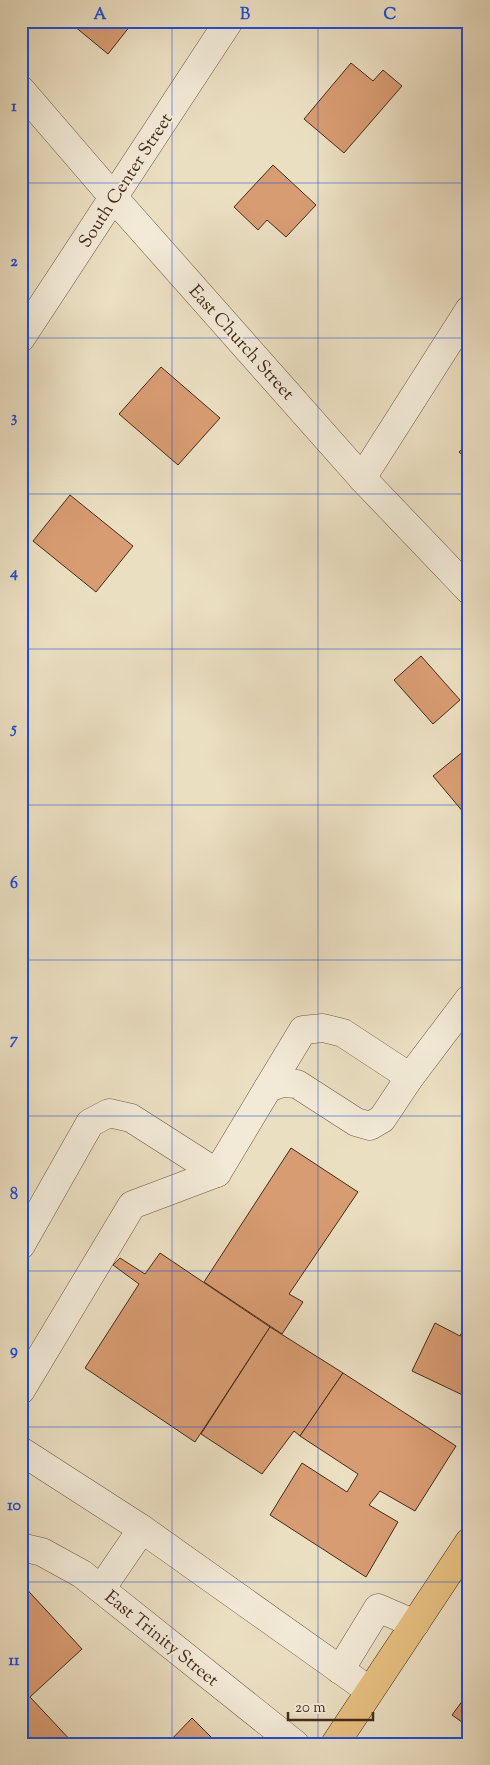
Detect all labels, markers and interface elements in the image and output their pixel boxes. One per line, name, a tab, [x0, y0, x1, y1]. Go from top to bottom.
text: A	[94, 4, 107, 27]
text: B	[240, 4, 250, 27]
text: C	[384, 4, 397, 27]
text: 1	[11, 96, 17, 119]
street label: South Center Street	[73, 109, 180, 254]
text: 2	[10, 251, 18, 274]
street label: East Church Street	[182, 280, 299, 407]
text: 3	[11, 407, 18, 430]
text: 4	[9, 562, 18, 585]
text: 5	[9, 718, 17, 741]
text: 6	[10, 873, 18, 896]
text: 7	[10, 1029, 19, 1052]
text: 8	[10, 1184, 18, 1207]
text: 9	[10, 1340, 18, 1363]
text: 10	[7, 1495, 21, 1518]
street label: East Trinity Street	[98, 1585, 223, 1694]
text: 11	[9, 1650, 20, 1673]
scale bar	[288, 1690, 372, 1722]
text: 20 m	[295, 1698, 326, 1719]

